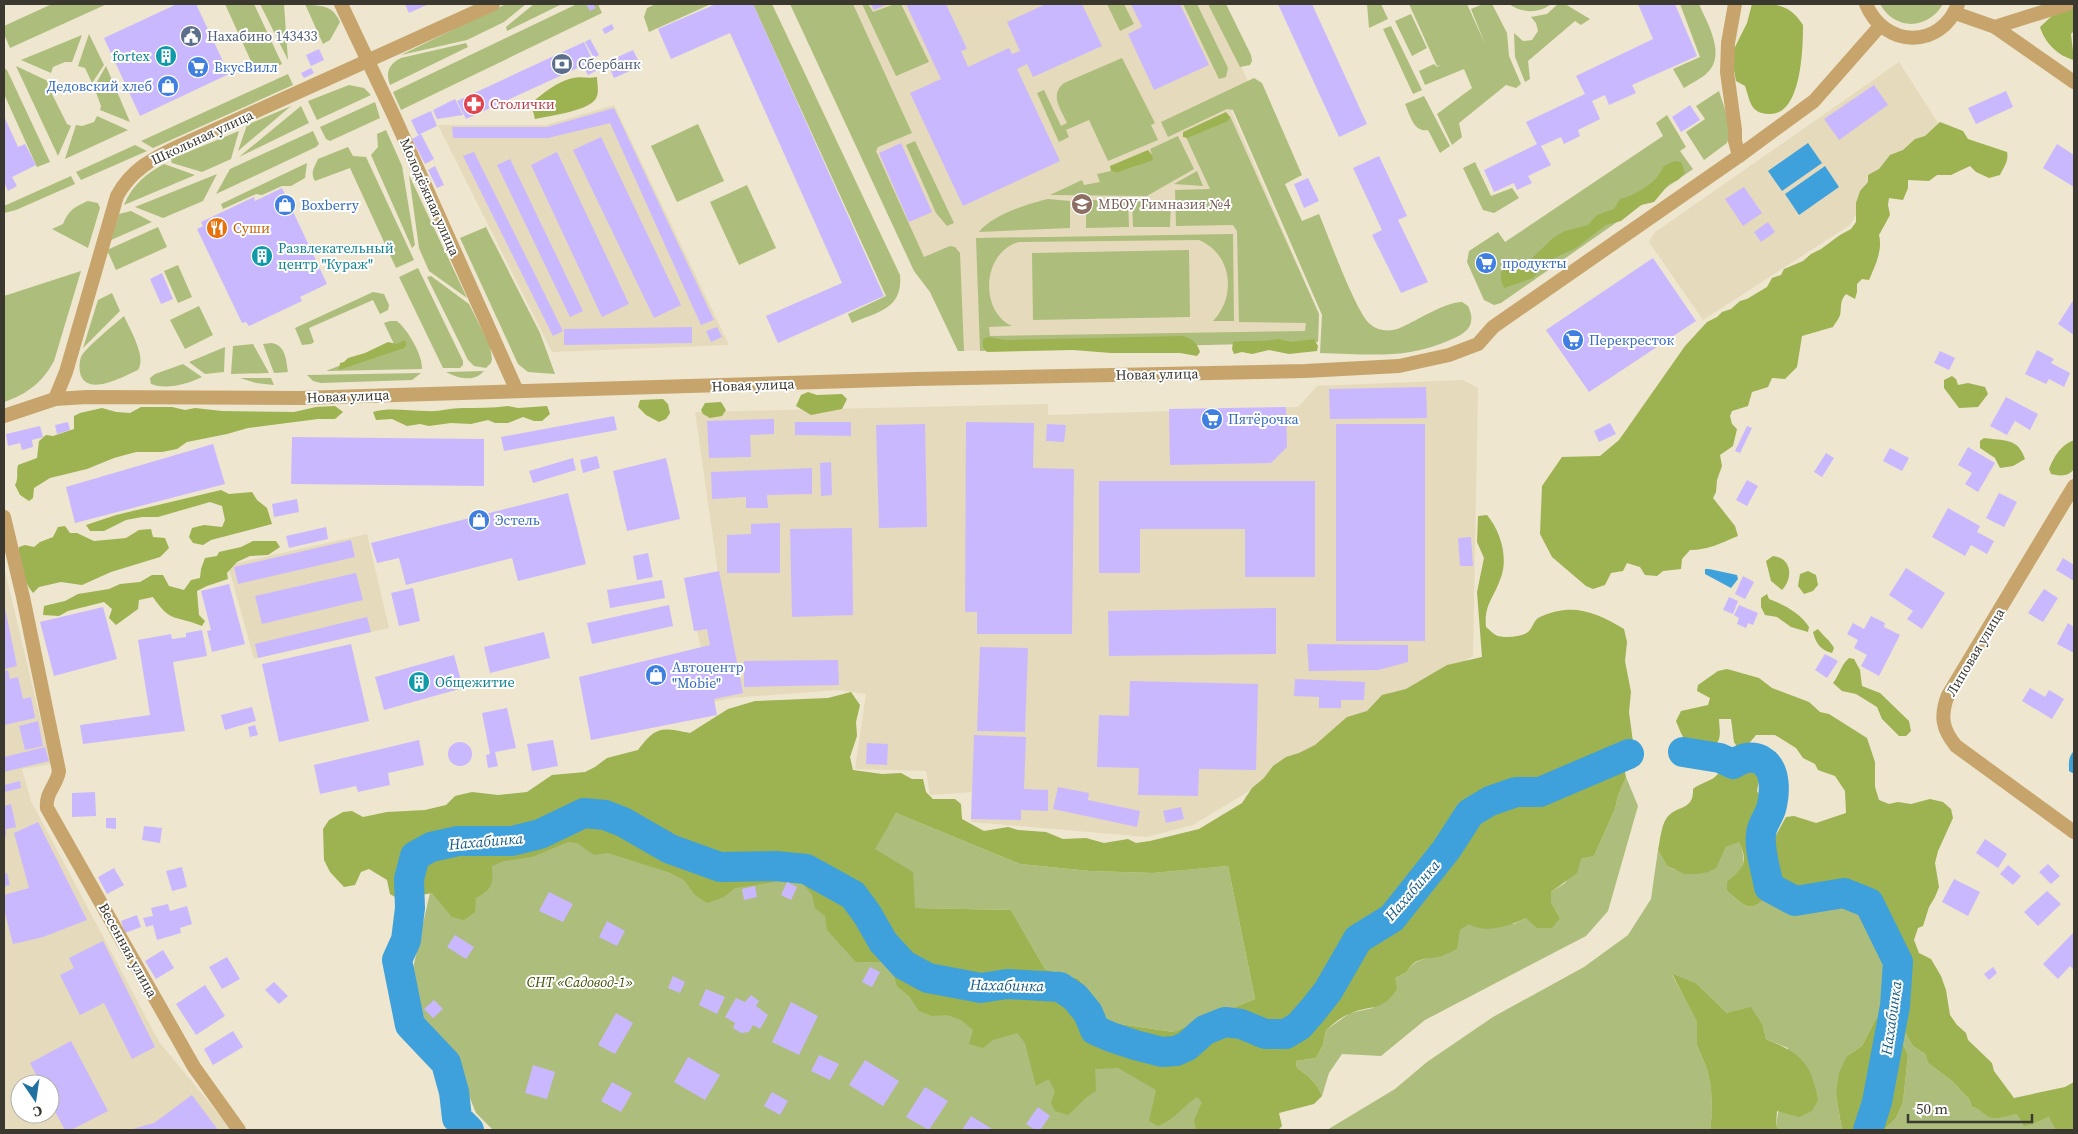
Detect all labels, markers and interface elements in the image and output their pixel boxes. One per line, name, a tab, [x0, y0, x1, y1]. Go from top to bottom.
public building icon: Нахабино 143433	[179, 24, 203, 48]
place label: Нахабино 143433	[207, 26, 317, 46]
building icon: fortex	[154, 44, 178, 68]
place label: fortex	[112, 46, 151, 66]
bank icon: Сбербанк	[550, 52, 574, 76]
place label: Сбербанк	[578, 54, 641, 74]
supermarket icon: ВкусВилл	[186, 55, 210, 79]
place label: ВкусВилл	[214, 57, 278, 77]
shop icon: Дедовский хлеб	[156, 74, 180, 98]
place label: Дедовский хлеб	[47, 76, 152, 96]
pharmacy icon: Столички	[462, 92, 486, 116]
place label: Столички	[490, 94, 555, 114]
street label: Школьная улица	[148, 104, 257, 169]
street label: Молодёжная улица	[395, 135, 465, 260]
school or university icon: МБОУ Гимназия №4	[1070, 192, 1094, 216]
shop icon: Boxberry	[273, 193, 297, 217]
place label: МБОУ Гимназия №4	[1098, 194, 1230, 214]
place label: Boxberry	[301, 195, 360, 215]
restaurant icon: Суши	[205, 216, 229, 240]
place label: Суши	[233, 218, 270, 238]
place label: Развлекательный центр "Кураж"	[278, 238, 394, 274]
building icon: Развлекательный центр "Кураж"	[250, 244, 274, 268]
supermarket icon: продукты	[1474, 251, 1498, 275]
place label: продукты	[1502, 253, 1567, 273]
supermarket icon: Перекресток	[1561, 328, 1585, 352]
place label: Перекресток	[1589, 330, 1675, 350]
street label: Новая улица	[1115, 363, 1199, 385]
street label: Новая улица	[711, 374, 796, 396]
street label: Новая улица	[306, 385, 391, 407]
supermarket icon: Пятёрочка	[1200, 407, 1224, 431]
place label: Пятёрочка	[1228, 409, 1300, 429]
shop icon: Эстель	[467, 508, 491, 532]
place label: Эстель	[495, 510, 540, 530]
street label: Липовая улица	[1941, 603, 2010, 700]
place label: Автоцентр "Mobie"	[672, 657, 744, 693]
shop icon: Автоцентр "Mobie"	[644, 663, 668, 687]
building icon: Общежитие	[407, 670, 431, 694]
place label: Общежитие	[435, 672, 515, 692]
water label: Нахабинка	[447, 827, 524, 855]
water label: Нахабинка	[1379, 855, 1444, 926]
street label: Весенняя улица	[94, 899, 163, 1002]
park label: СНТ «Садовод-1»	[527, 972, 633, 992]
water label: Нахабинка	[969, 974, 1045, 996]
water label: Нахабинка	[1875, 979, 1907, 1057]
north arrow	[10, 1074, 60, 1124]
scale bar	[1908, 1092, 2032, 1124]
text: 50 m	[1916, 1098, 1948, 1119]
text: С	[31, 1101, 44, 1122]

